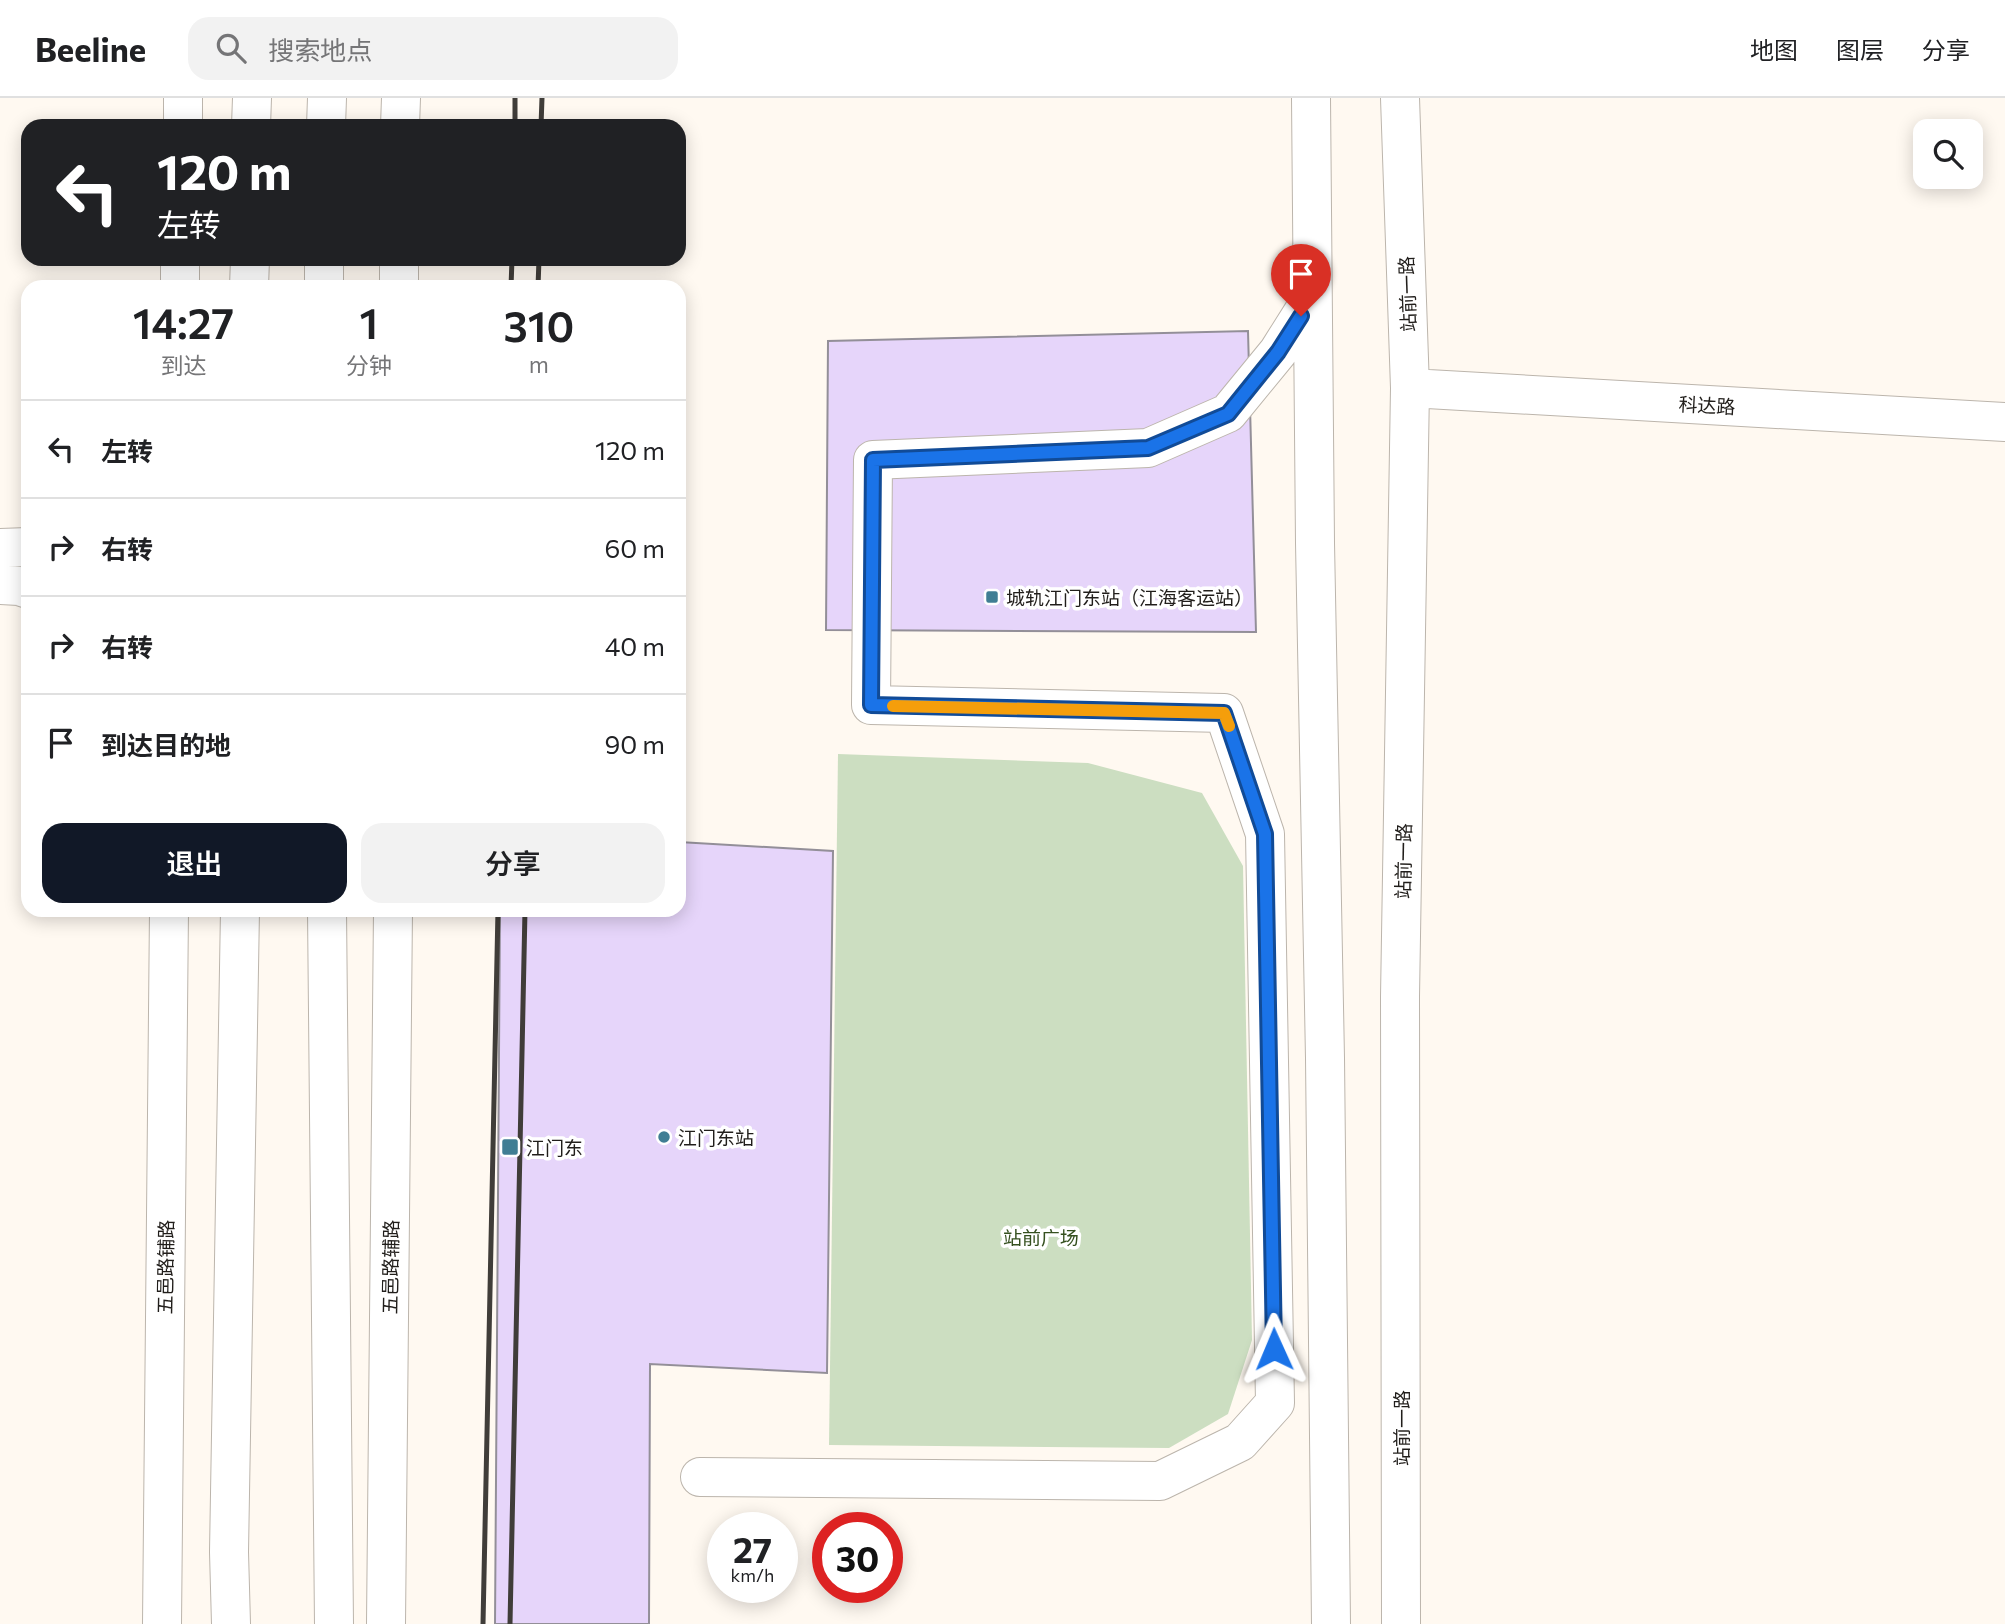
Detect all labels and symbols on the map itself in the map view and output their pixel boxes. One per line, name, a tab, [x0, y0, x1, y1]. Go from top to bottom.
pin	[1271, 244, 1331, 316]
street label: 站前一路	[1394, 256, 1420, 332]
street label: 科达路	[1678, 392, 1736, 418]
place label: 城轨江门东站（江海客运站）	[1006, 586, 1253, 609]
marker: 城轨江门东站（江海客运站）	[984, 589, 1000, 605]
street label: 站前一路	[1391, 823, 1415, 899]
place label: 江门东站	[678, 1126, 754, 1149]
marker: 江门东站	[656, 1129, 672, 1145]
place label: 江门东	[526, 1136, 583, 1159]
marker: 江门东	[500, 1137, 520, 1157]
street label: 五邑路铺路	[153, 1219, 177, 1315]
street label: 五邑路辅路	[378, 1219, 402, 1315]
park label: 站前广场	[1003, 1226, 1079, 1249]
position arrow	[1237, 1312, 1311, 1386]
street label: 站前一路	[1390, 1390, 1413, 1466]
speed limit sign: 30	[812, 1512, 903, 1603]

